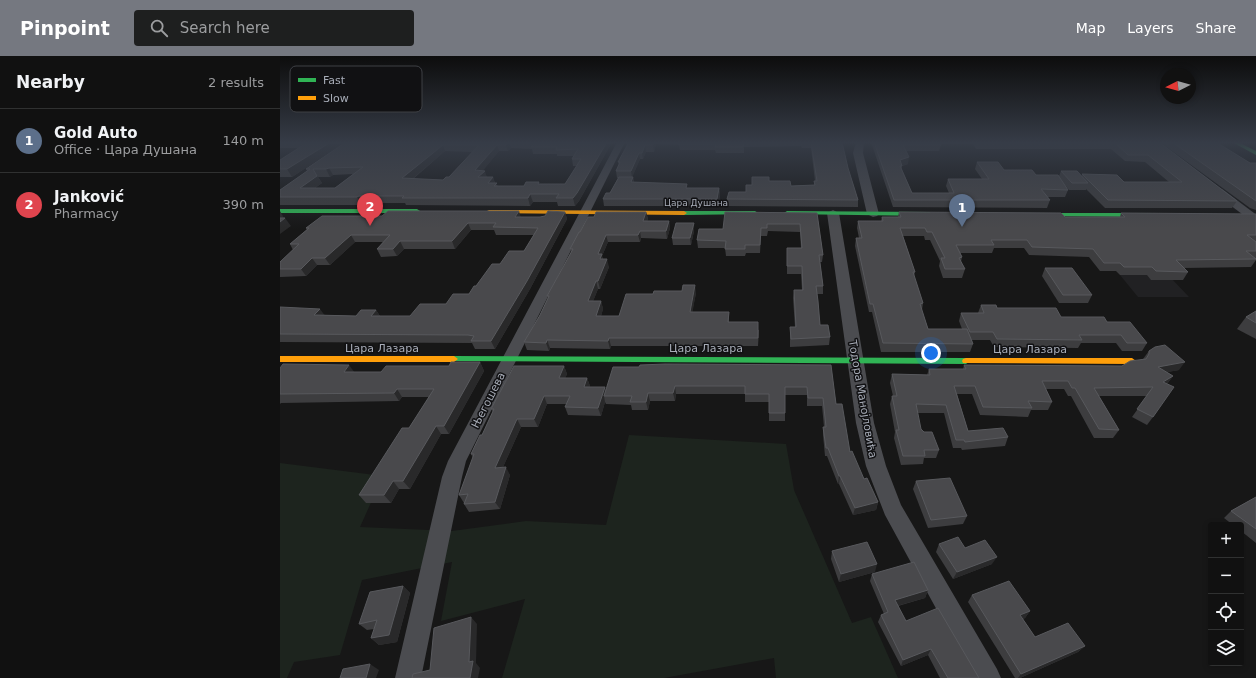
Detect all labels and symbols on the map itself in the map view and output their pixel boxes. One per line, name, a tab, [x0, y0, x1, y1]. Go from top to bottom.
legend	[290, 66, 422, 112]
north arrow	[1160, 68, 1196, 104]
text: Fast	[323, 74, 346, 87]
text: Slow	[323, 92, 349, 105]
pin: 2	[357, 193, 383, 226]
pin: 1	[949, 194, 975, 227]
street label: Цара Душана	[664, 198, 728, 208]
street label: Тодора Манојловића	[846, 338, 879, 459]
street label: Цара Лазара	[345, 342, 419, 355]
street label: Цара Лазара	[669, 342, 743, 355]
your location	[921, 343, 941, 363]
street label: Цара Лазара	[993, 343, 1067, 356]
street label: Његошева	[469, 370, 508, 430]

